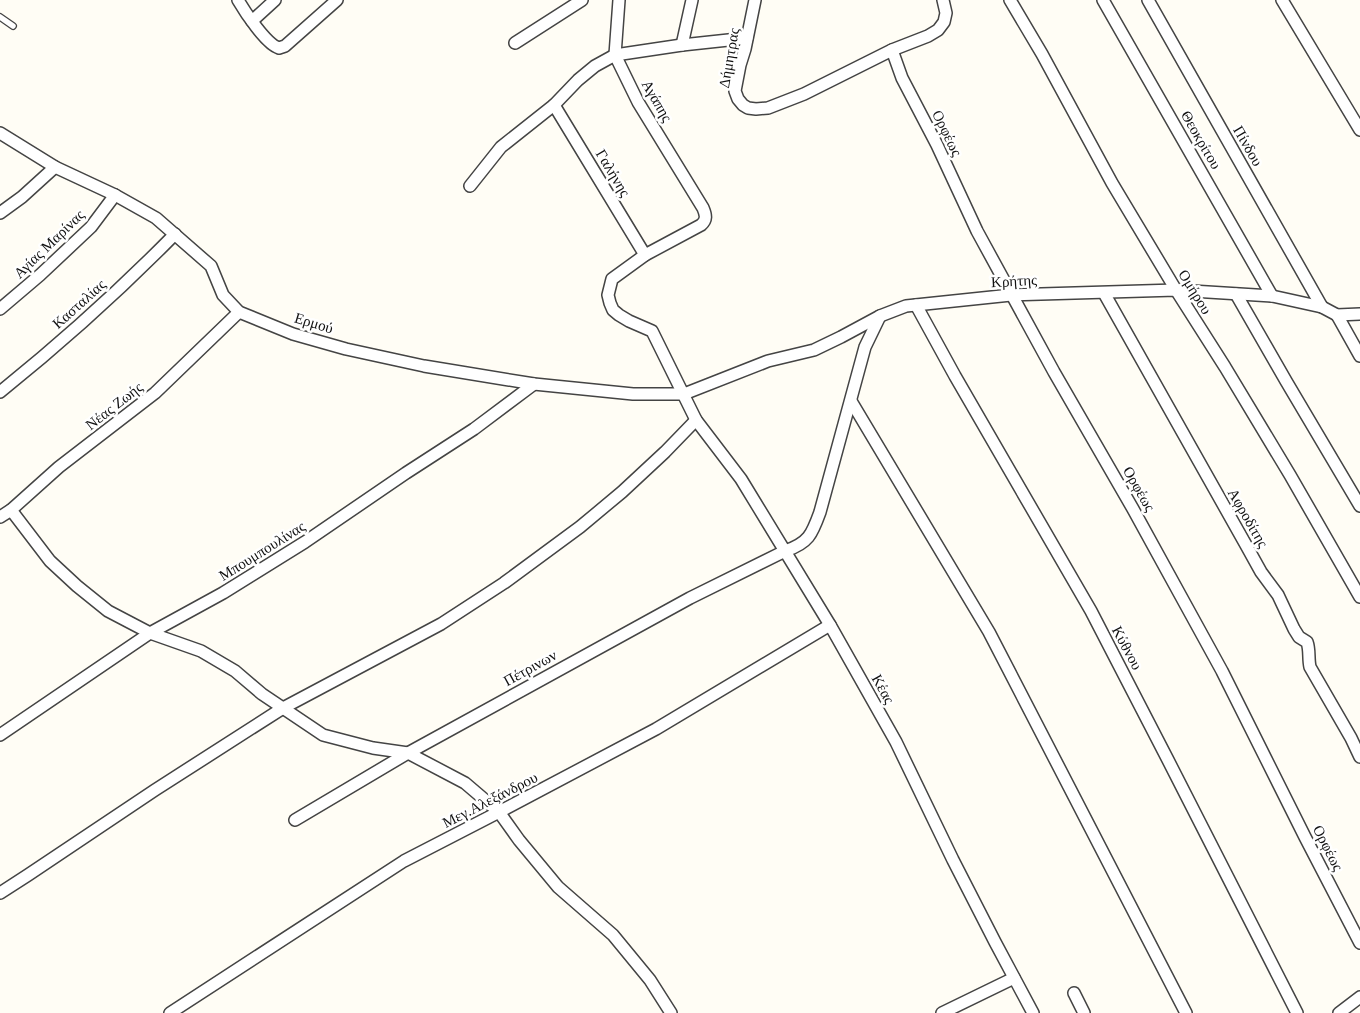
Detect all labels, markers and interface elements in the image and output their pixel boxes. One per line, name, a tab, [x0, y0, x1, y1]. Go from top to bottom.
street label: Δήμητρας	[716, 27, 742, 89]
street label: Αγάπης	[639, 77, 675, 125]
street label: Ορφέως	[929, 107, 965, 159]
street label: Θεοκρίτου	[1178, 108, 1224, 172]
street label: Πίνδου	[1230, 123, 1266, 169]
street label: Γαλήνης	[593, 147, 633, 199]
street label: Αγίας Μαρίνας	[11, 206, 87, 281]
street label: Ομήρου	[1175, 267, 1215, 317]
street label: Κρήτης	[991, 272, 1037, 290]
street label: Κασταλίας	[49, 276, 109, 332]
street label: Ερμού	[293, 310, 335, 336]
street label: Νέας Ζωής	[82, 379, 146, 433]
street label: Ορφέως	[1120, 464, 1158, 514]
street label: Αφροδίτης	[1225, 486, 1271, 550]
street label: Μπουμπουλίνας	[216, 518, 308, 584]
street label: Κύθνου	[1109, 623, 1145, 673]
street label: Πέτρινων	[501, 647, 559, 689]
street label: Κέας	[869, 672, 898, 706]
street label: Μεγ.Αλεξάνδρου	[440, 769, 540, 831]
street label: Ορφέως	[1310, 822, 1346, 874]

